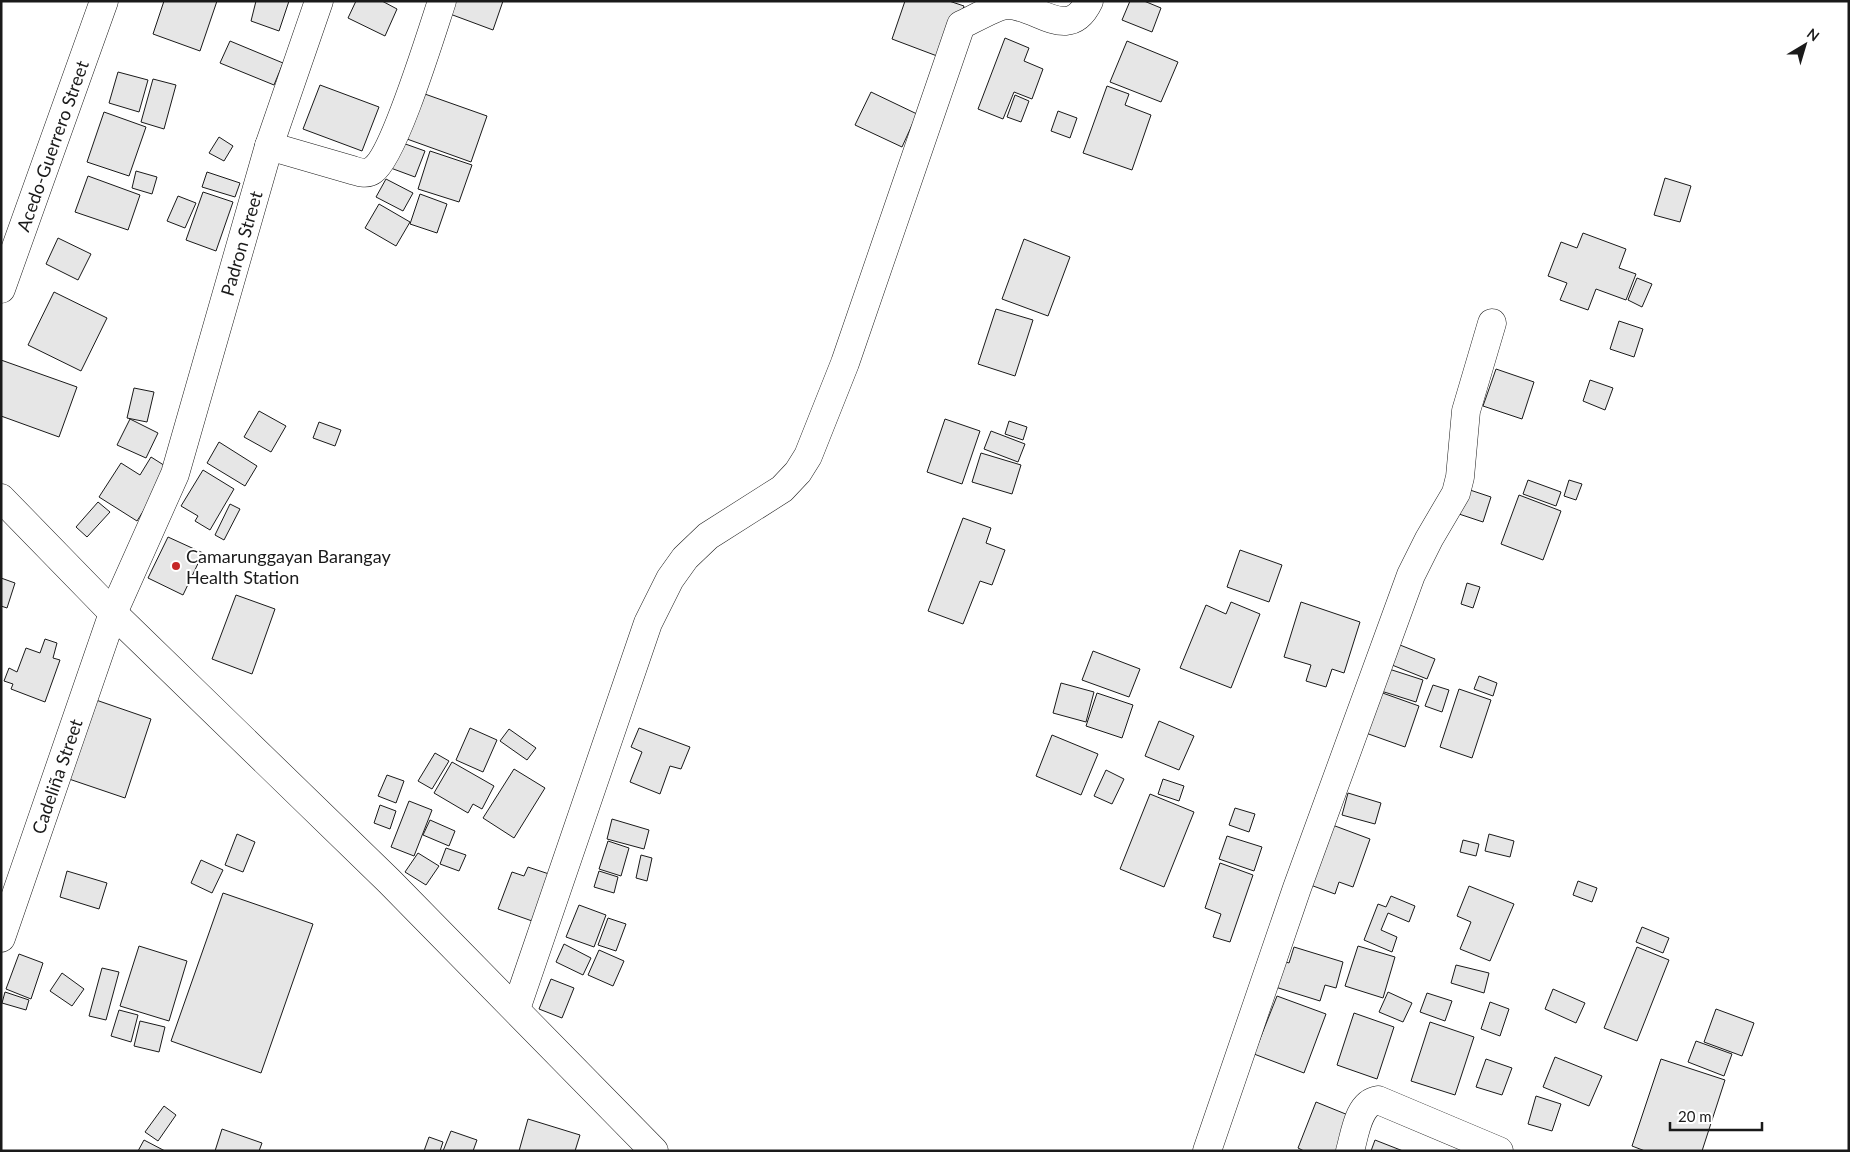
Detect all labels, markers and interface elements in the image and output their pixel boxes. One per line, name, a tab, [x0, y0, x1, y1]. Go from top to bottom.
north arrow	[1780, 20, 1830, 70]
text: N	[1804, 24, 1823, 44]
street label: Acedo-Guerrero Street	[11, 57, 93, 234]
street label: Padron Street	[216, 188, 267, 298]
place label: Camarunggayan Barangay Health Station	[186, 545, 391, 588]
marker: Camarunggayan Barangay Health Station	[170, 560, 182, 572]
street label: Cadeliña Street	[27, 715, 87, 837]
scale bar	[1670, 1100, 1762, 1132]
text: 20 m	[1678, 1107, 1712, 1125]

